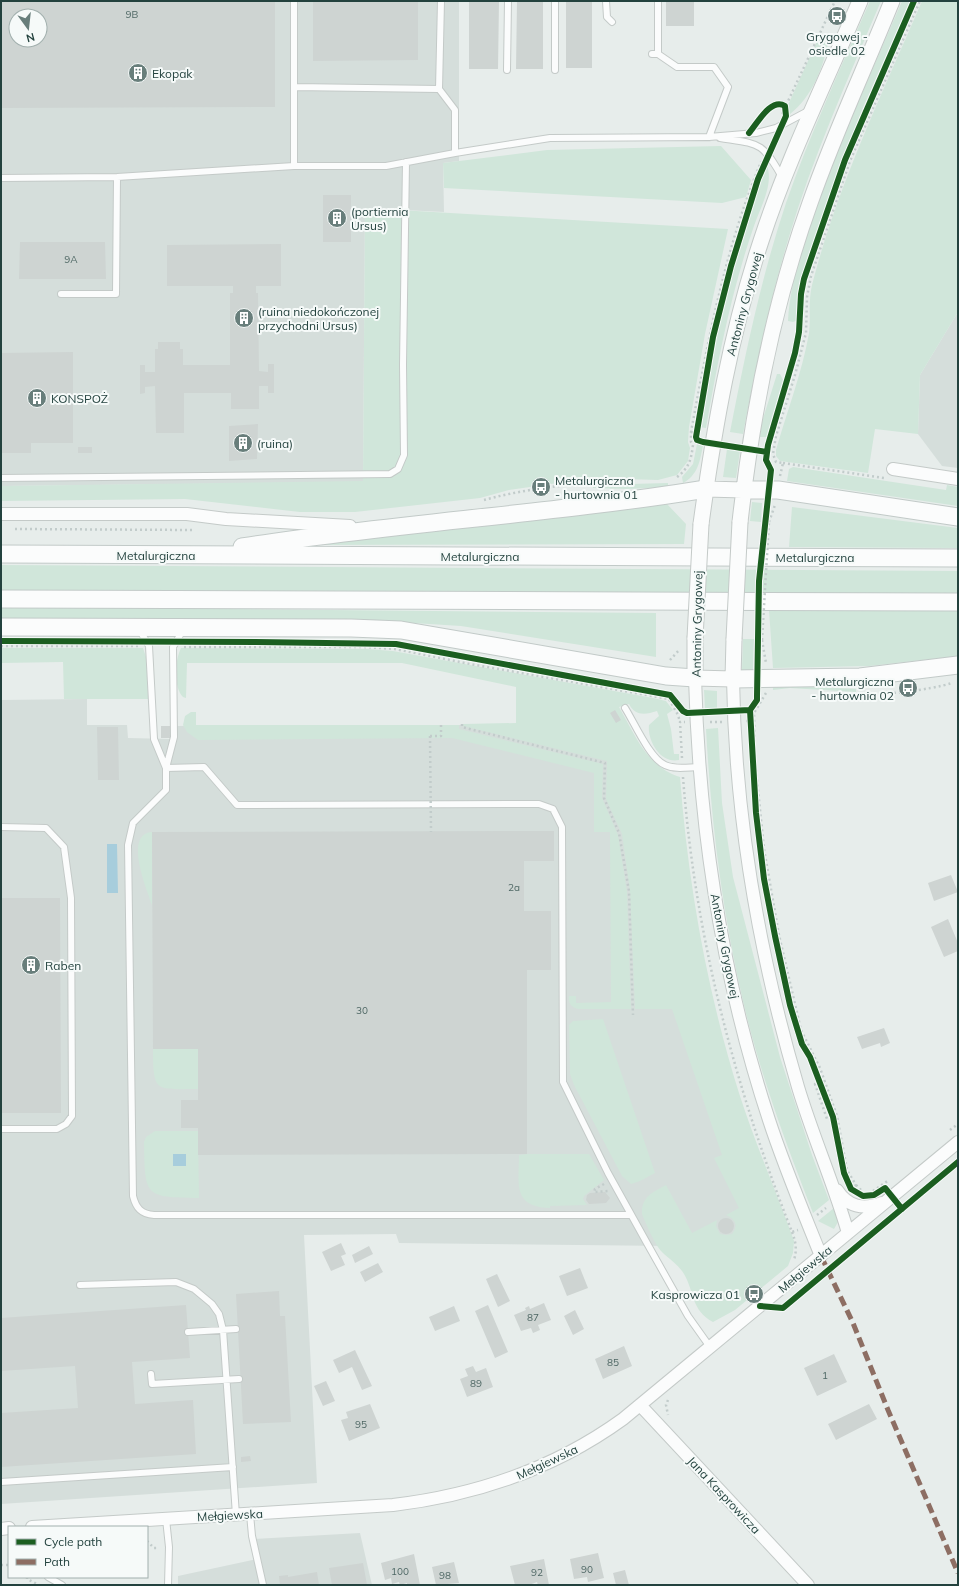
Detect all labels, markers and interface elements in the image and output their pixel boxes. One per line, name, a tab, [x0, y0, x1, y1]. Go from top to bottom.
bus stop icon: Grygowej - osiedle 02	[826, 5, 848, 27]
north arrow	[8, 8, 48, 48]
house number: 9B	[126, 8, 139, 21]
place label: Grygowej - osiedle 02	[806, 29, 868, 58]
text: N	[25, 30, 36, 45]
building icon: Ekopak	[127, 62, 149, 84]
place label: Ekopak	[152, 66, 193, 81]
place label: (portiernia Ursus)	[351, 204, 409, 233]
building icon: (portiernia Ursus)	[326, 207, 348, 229]
street label: Antoniny Grygowej	[723, 250, 765, 357]
house number: 9A	[64, 253, 78, 266]
place label: (ruina niedokończonej przychodni Ursus)	[258, 304, 379, 333]
building icon: (ruina niedokończonej przychodni Ursus)	[233, 307, 255, 329]
building icon: KONSPOŻ	[26, 387, 48, 409]
place label: KONSPOŻ	[51, 391, 108, 406]
building icon: (ruina)	[232, 432, 254, 454]
place label: (ruina)	[257, 436, 293, 451]
place label: Metalurgiczna - hurtownia 01	[555, 473, 638, 502]
bus stop icon: Metalurgiczna - hurtownia 01	[530, 476, 552, 498]
street label: Metalurgiczna	[117, 548, 195, 563]
street label: Metalurgiczna	[441, 549, 519, 564]
street label: Metalurgiczna	[776, 550, 854, 565]
street label: Antoniny Grygowej	[689, 570, 705, 677]
place label: Metalurgiczna - hurtownia 02	[811, 674, 894, 703]
bus stop icon: Metalurgiczna - hurtownia 02	[897, 677, 919, 699]
house number: 2a	[508, 881, 520, 894]
street label: Antoniny Grygowej	[707, 892, 743, 1000]
building icon: Raben	[20, 954, 42, 976]
place label: Raben	[45, 958, 81, 973]
house number: 30	[356, 1004, 368, 1017]
street label: Mełgiewska	[775, 1242, 835, 1296]
bus stop icon: Kasprowicza 01	[743, 1283, 765, 1305]
place label: Kasprowicza 01	[651, 1287, 740, 1302]
house number: 87	[527, 1311, 539, 1324]
house number: 85	[607, 1356, 619, 1369]
house number: 1	[822, 1369, 828, 1382]
house number: 89	[470, 1377, 482, 1390]
house number: 95	[355, 1418, 367, 1431]
street label: Mełgiewska	[514, 1441, 580, 1483]
street label: Jana Kasprowicza	[684, 1453, 764, 1537]
street label: Mełgiewska	[197, 1506, 263, 1524]
legend	[8, 1526, 148, 1578]
text: Cycle path	[44, 1534, 102, 1549]
text: Path	[44, 1554, 70, 1569]
house number: 90	[581, 1563, 593, 1576]
house number: 100	[391, 1565, 409, 1578]
house number: 92	[531, 1566, 543, 1579]
house number: 98	[439, 1569, 451, 1582]

